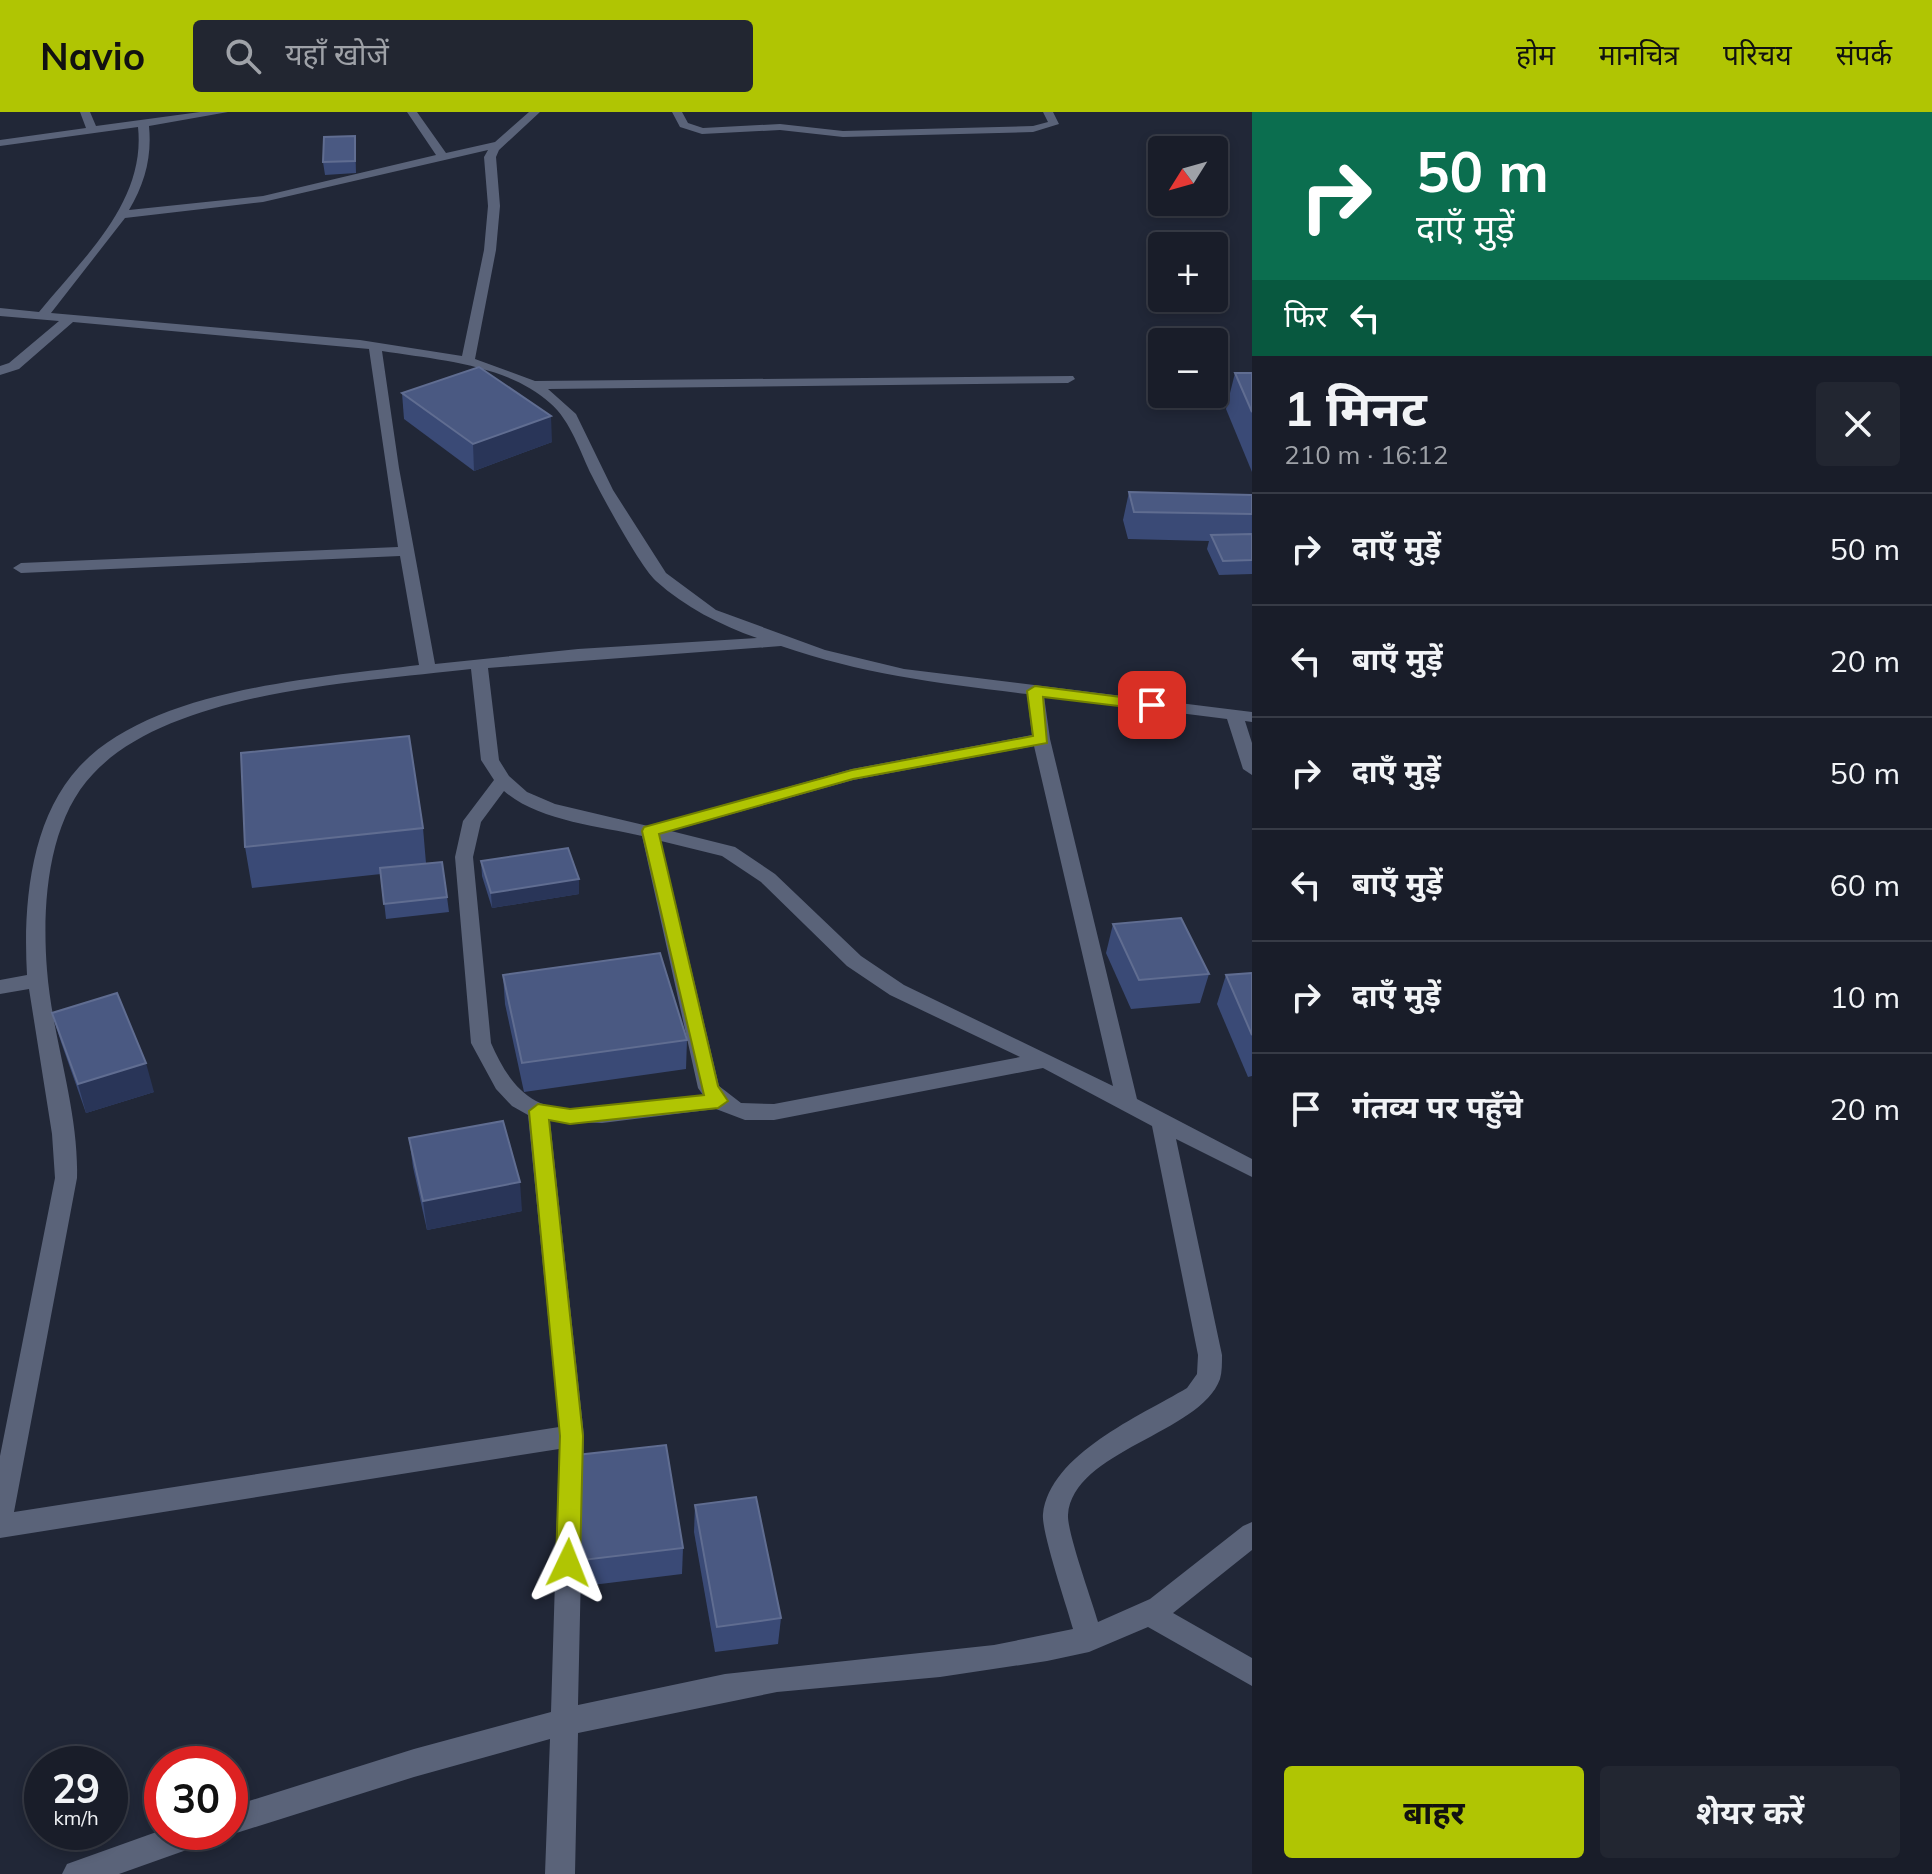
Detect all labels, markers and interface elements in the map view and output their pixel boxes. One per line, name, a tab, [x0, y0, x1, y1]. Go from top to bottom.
search box	[193, 20, 753, 92]
text: Navio	[40, 32, 145, 80]
icon: search	[221, 34, 265, 78]
text: यहाँ खोजें	[285, 35, 389, 73]
text: होम	[1516, 37, 1555, 72]
text: मानचित्र	[1599, 37, 1679, 72]
text: परिचय	[1723, 37, 1792, 72]
text: संपर्क	[1836, 37, 1892, 72]
north arrow	[1148, 136, 1228, 216]
map controls	[1148, 136, 1228, 408]
text: 50 m	[1416, 136, 1549, 206]
icon: right	[1284, 144, 1388, 248]
text: दाएँ मुड़ें	[1416, 205, 1515, 250]
button: +	[1148, 232, 1228, 312]
icon: left	[1343, 296, 1387, 340]
text: फिर	[1284, 297, 1327, 335]
button: −	[1148, 328, 1228, 408]
text: 1 मिनट	[1284, 378, 1427, 438]
button: close	[1816, 382, 1900, 466]
text: 210 m · 16:12	[1284, 438, 1448, 471]
icon: right	[1284, 527, 1328, 571]
text: दाएँ मुड़ें	[1352, 528, 1441, 566]
text: 50 m	[1830, 530, 1900, 568]
icon: left	[1284, 639, 1328, 683]
text: बाएँ मुड़ें	[1352, 640, 1442, 678]
text: 20 m	[1830, 642, 1900, 680]
pin	[1118, 671, 1186, 739]
icon: arrive	[1130, 683, 1174, 727]
icon: right	[1284, 751, 1328, 795]
text: दाएँ मुड़ें	[1352, 752, 1441, 790]
text: 50 m	[1830, 754, 1900, 792]
icon: left	[1284, 863, 1328, 907]
text: बाएँ मुड़ें	[1352, 864, 1442, 902]
text: 60 m	[1830, 866, 1900, 904]
icon: right	[1284, 975, 1328, 1019]
text: दाएँ मुड़ें	[1352, 976, 1441, 1014]
text: 10 m	[1830, 978, 1900, 1016]
icon: arrive	[1284, 1087, 1328, 1131]
text: गंतव्य पर पहुँचे	[1352, 1088, 1523, 1126]
text: 20 m	[1830, 1090, 1900, 1128]
position arrow	[526, 1521, 610, 1605]
speed limit sign: 30	[144, 1746, 248, 1850]
text: 29	[52, 1763, 100, 1813]
button: बाहर	[1284, 1766, 1584, 1858]
button: शेयर करें	[1600, 1766, 1900, 1858]
text: km/h	[53, 1805, 99, 1830]

